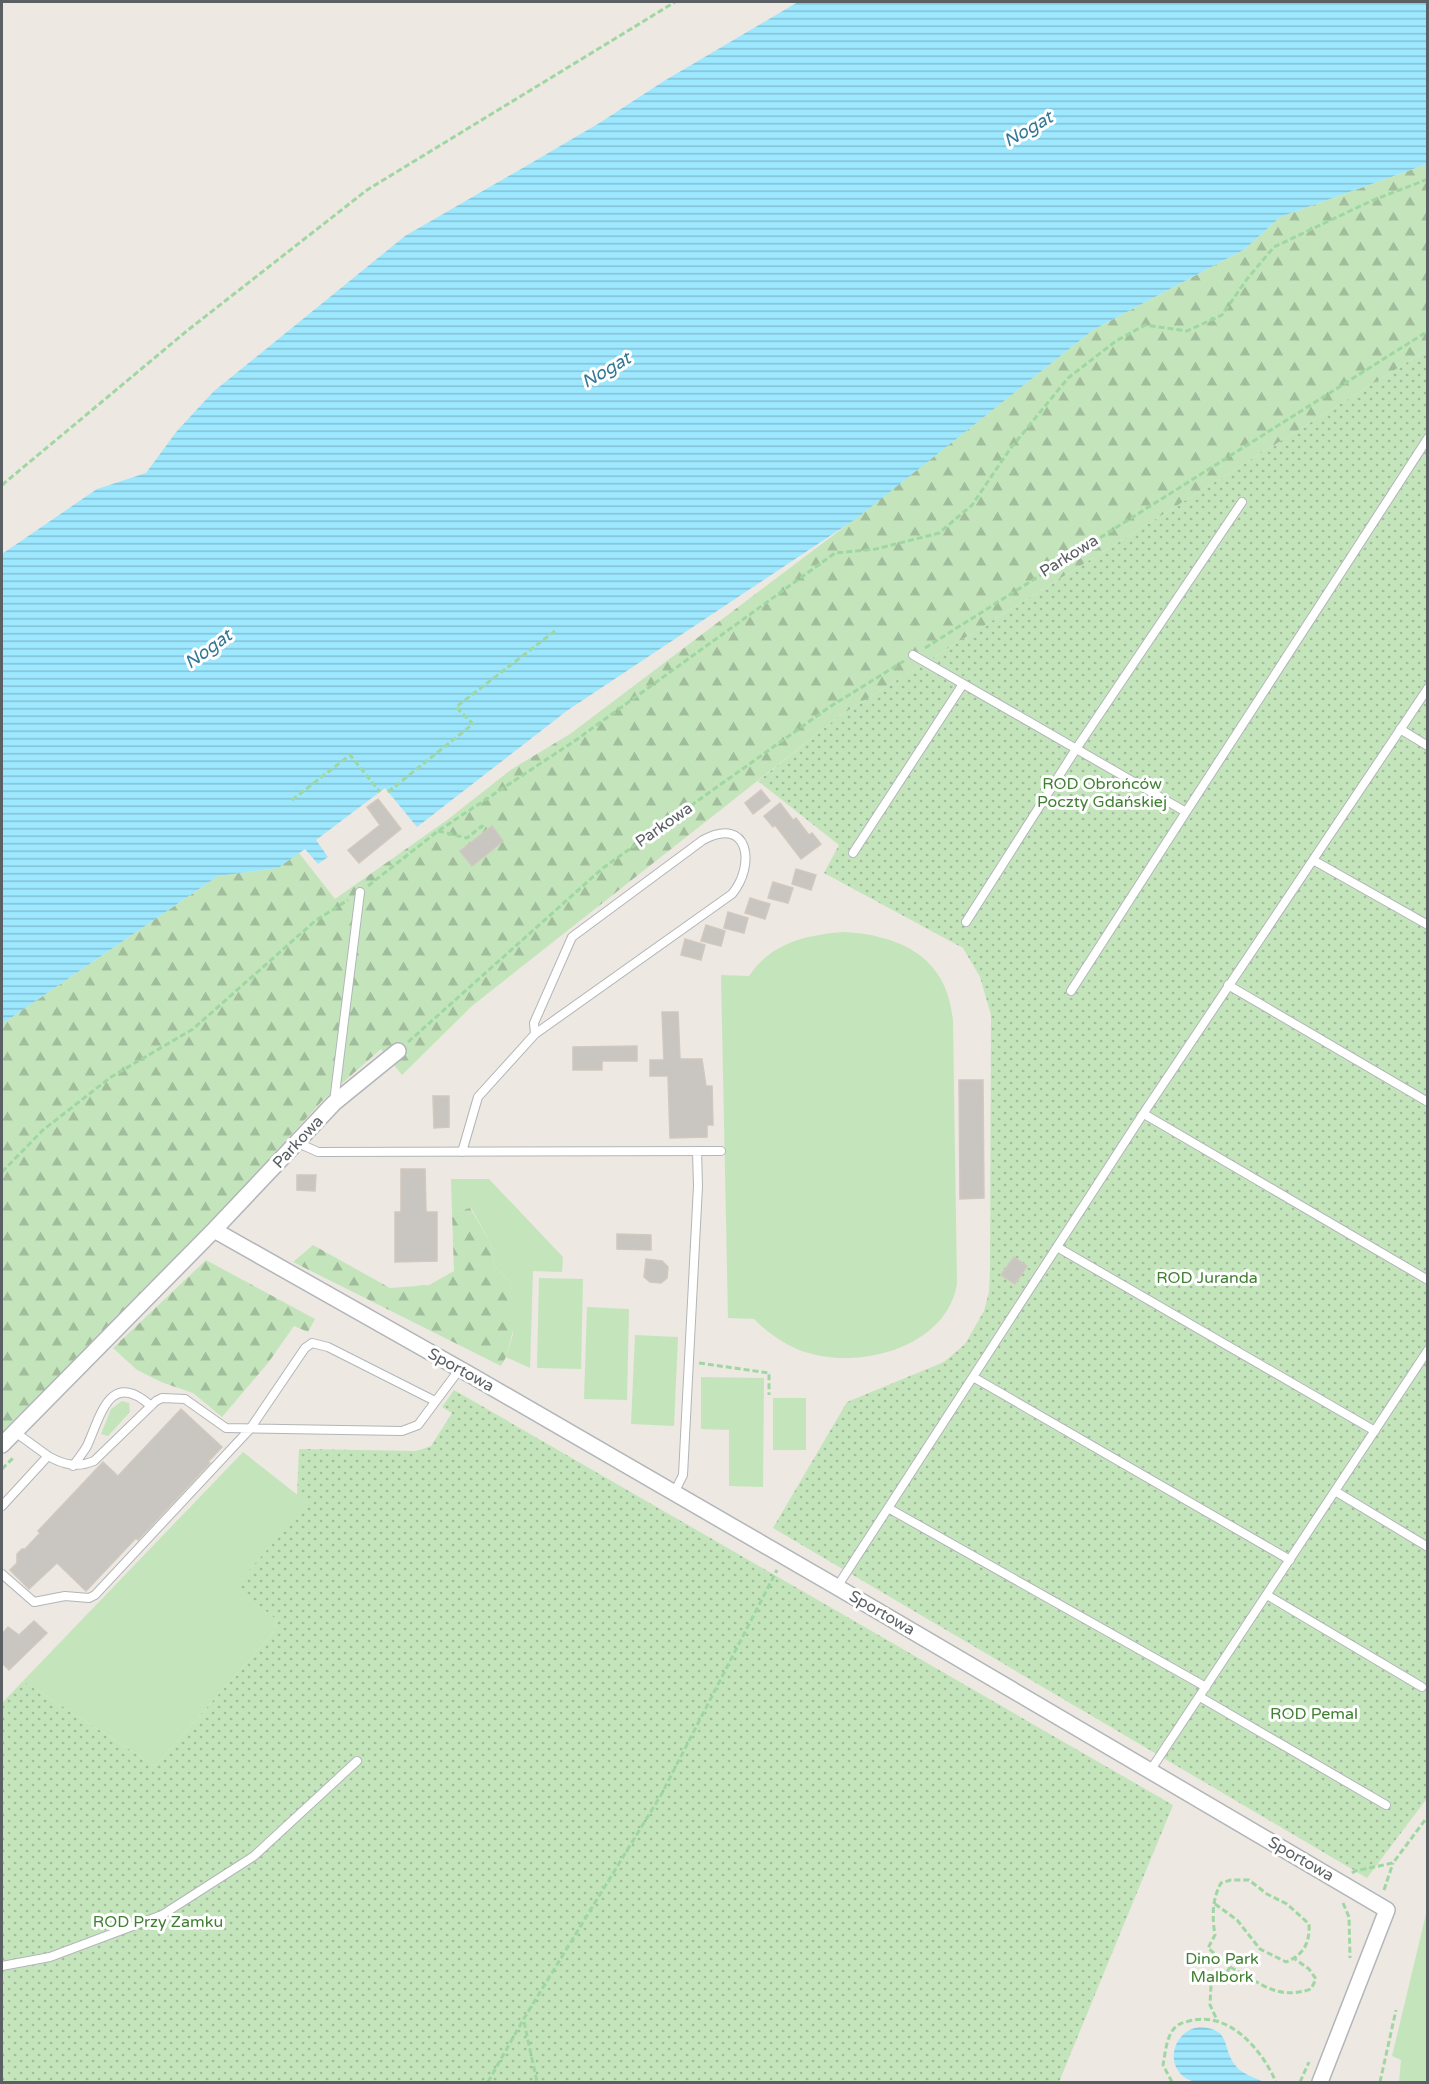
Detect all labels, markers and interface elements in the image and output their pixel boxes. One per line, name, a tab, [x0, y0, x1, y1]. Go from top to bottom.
water label: Nogat	[999, 105, 1058, 152]
water label: Nogat	[577, 346, 636, 393]
street label: Parkowa	[1036, 530, 1102, 582]
water label: Nogat	[180, 623, 238, 674]
park label: ROD Obrońców Poczty Gdańskiej	[1037, 774, 1167, 812]
street label: Parkowa	[632, 798, 696, 852]
street label: Parkowa	[268, 1111, 328, 1173]
park label: ROD Juranda	[1156, 1268, 1258, 1288]
street label: Sportowa	[424, 1344, 498, 1396]
street label: Sportowa	[845, 1586, 919, 1640]
park label: ROD Pemal	[1270, 1704, 1358, 1724]
street label: Sportowa	[1264, 1832, 1338, 1886]
park label: ROD Przy Zamku	[93, 1912, 223, 1932]
park label: Dino Park Malbork	[1185, 1949, 1259, 1987]

